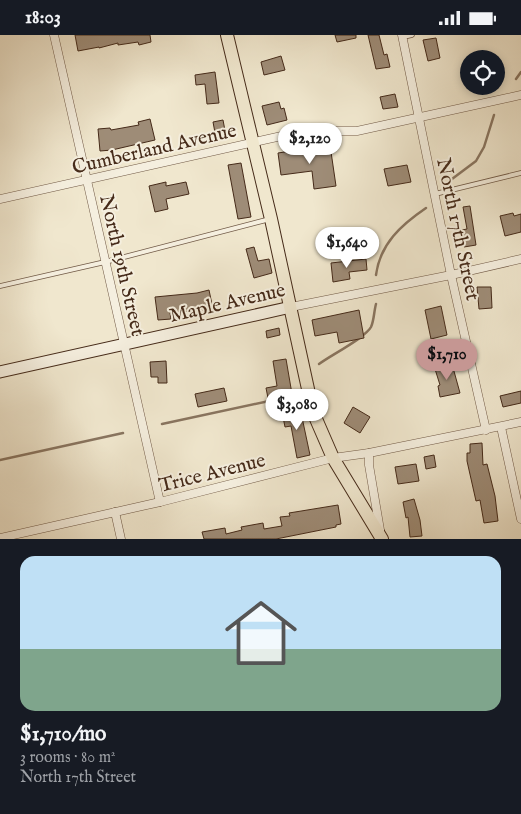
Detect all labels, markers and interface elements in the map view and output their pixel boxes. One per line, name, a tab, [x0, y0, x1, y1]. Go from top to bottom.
text: 18:03	[25, 6, 61, 30]
map controls	[460, 50, 505, 95]
button: locate	[460, 50, 505, 95]
street label: Cumberland Avenue	[70, 118, 239, 181]
pin: $2,120	[269, 123, 351, 165]
text: $2,120	[289, 129, 331, 149]
street label: North 17th Street	[430, 156, 485, 303]
street label: North 19th Street	[93, 192, 150, 339]
pin: $1,640	[306, 227, 388, 269]
text: $1,640	[326, 233, 368, 253]
street label: Maple Avenue	[167, 278, 288, 329]
pin: $1,710	[406, 339, 488, 381]
text: $1,710	[427, 345, 467, 365]
pin: $3,080	[256, 389, 338, 431]
text: $3,080	[276, 395, 318, 415]
street label: Trice Avenue	[157, 448, 268, 499]
icon: home	[216, 588, 306, 678]
text: $1,710/mo	[20, 721, 106, 748]
text: 3 rooms · 80 m²	[20, 748, 116, 768]
text: North 17th Street	[20, 768, 136, 788]

